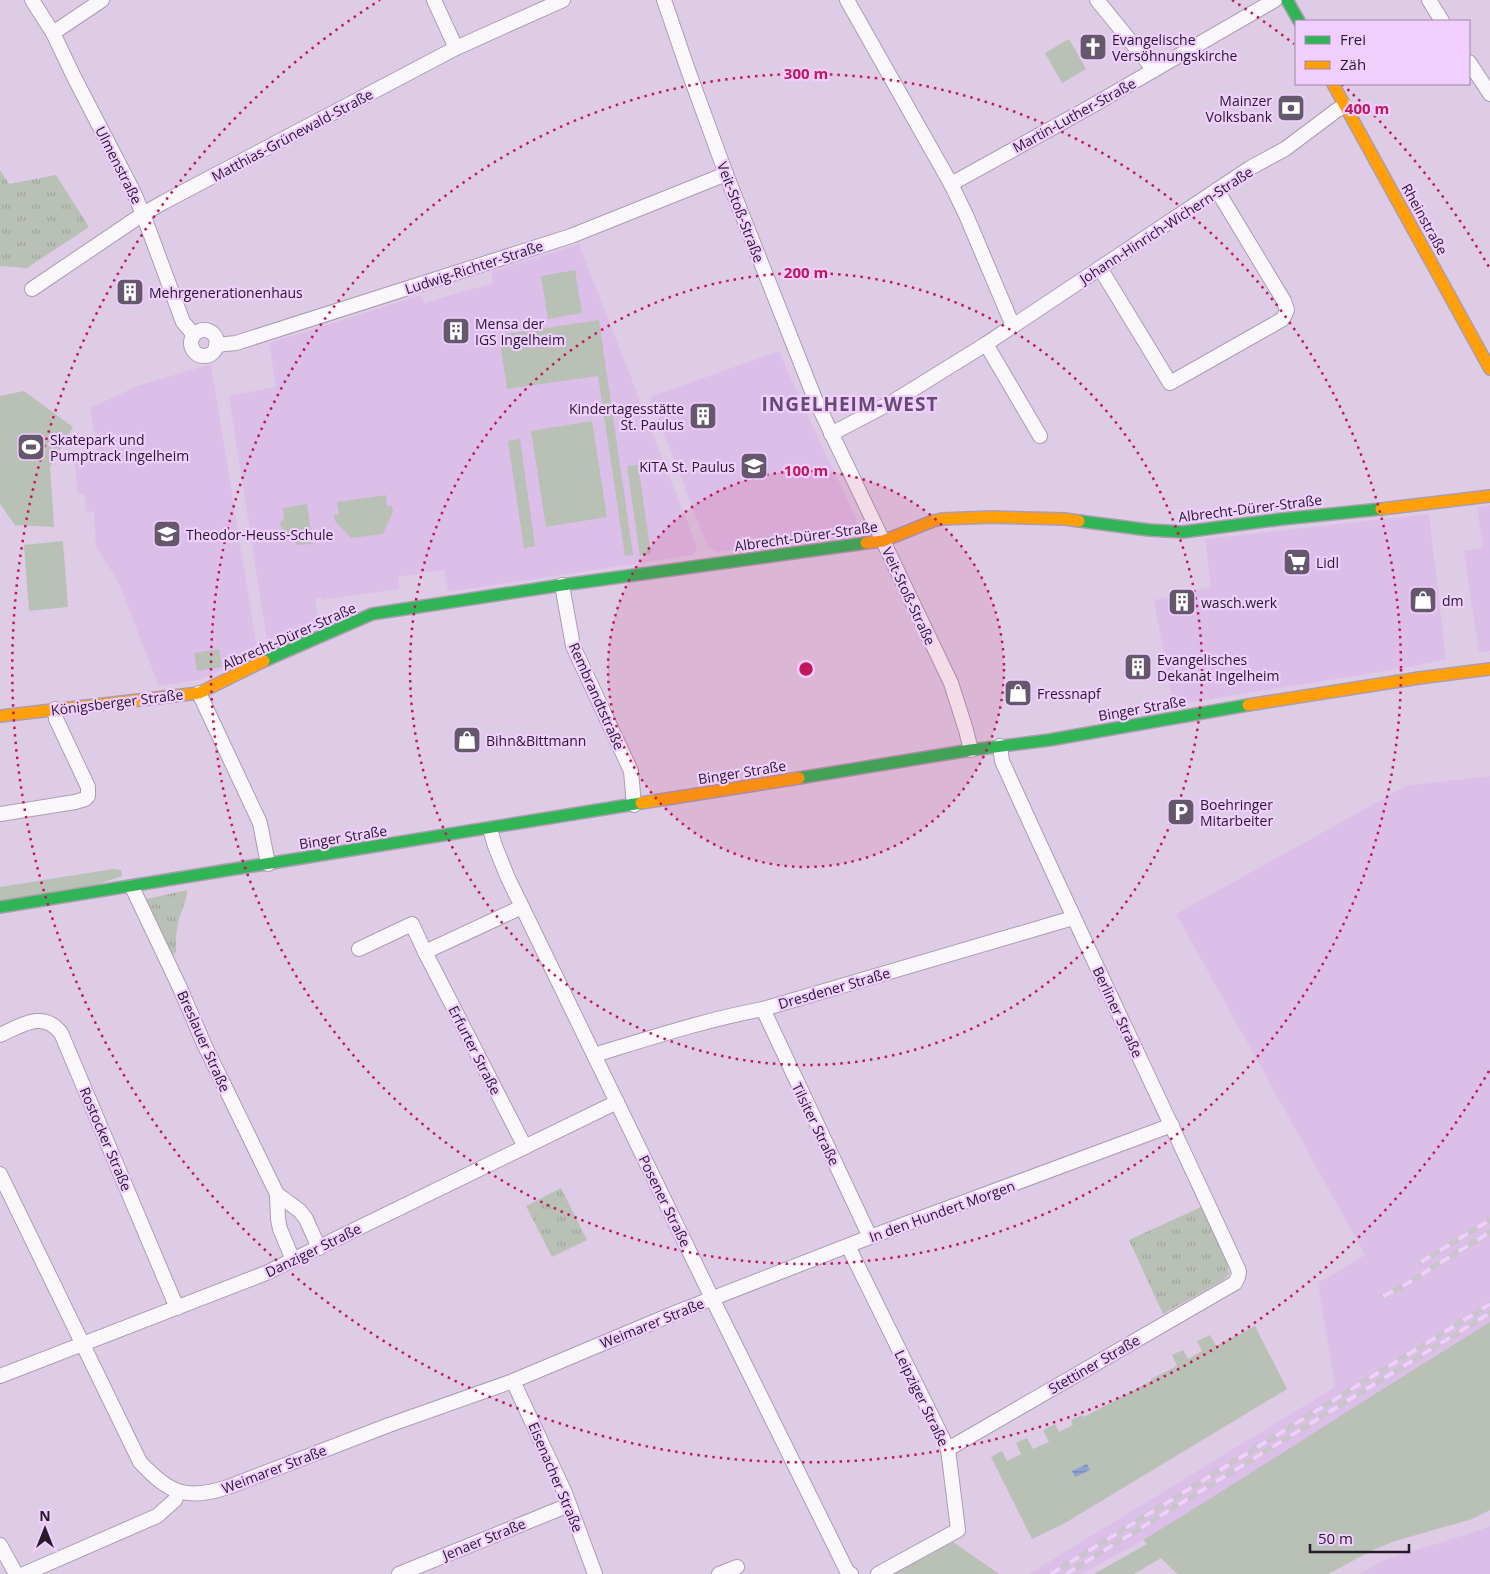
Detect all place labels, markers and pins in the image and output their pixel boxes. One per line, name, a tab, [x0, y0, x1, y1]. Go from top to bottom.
place label: Evangelische Versöhnungskirche	[1112, 30, 1238, 65]
church icon: Evangelische Versöhnungskirche	[1078, 32, 1108, 62]
place label: Mainzer Volksbank	[1205, 91, 1273, 126]
bank icon: Mainzer Volksbank	[1276, 93, 1306, 123]
building icon: Mehrgenerationenhaus	[115, 277, 145, 307]
place label: Mehrgenerationenhaus	[149, 283, 303, 302]
place label: Mensa der IGS Ingelheim	[475, 314, 565, 349]
building icon: Mensa der IGS Ingelheim	[441, 316, 471, 346]
place label: Kindertagesstätte St. Paulus	[569, 399, 684, 434]
building icon: Kindertagesstätte St. Paulus	[688, 401, 718, 431]
place label: Skatepark und Pumptrack Ingelheim	[50, 430, 189, 465]
sports icon: Skatepark und Pumptrack Ingelheim	[16, 432, 46, 462]
school or university icon: KiTA St. Paulus	[739, 451, 769, 481]
place label: KiTA St. Paulus	[639, 457, 735, 476]
school or university icon: Theodor-Heuss-Schule	[152, 519, 182, 549]
place label: Theodor-Heuss-Schule	[186, 525, 334, 544]
supermarket icon: Lidl	[1282, 547, 1312, 577]
place label: Lidl	[1316, 553, 1339, 572]
shop icon: dm	[1408, 585, 1438, 615]
building icon: wasch.werk	[1167, 587, 1197, 617]
place label: dm	[1442, 591, 1464, 610]
place label: wasch.werk	[1201, 593, 1278, 612]
place label: Evangelisches Dekanat Ingelheim	[1157, 650, 1280, 685]
building icon: Evangelisches Dekanat Ingelheim	[1123, 652, 1153, 682]
centre of rings	[797, 660, 815, 678]
shop icon: Fressnapf	[1003, 678, 1033, 708]
place label: Fressnapf	[1037, 684, 1102, 703]
shop icon: Bihn&Bittmann	[452, 725, 482, 755]
place label: Bihn&Bittmann	[486, 731, 586, 750]
place label: Boehringer Mitarbeiter	[1200, 795, 1273, 830]
parking icon: Boehringer Mitarbeiter	[1166, 797, 1196, 827]

